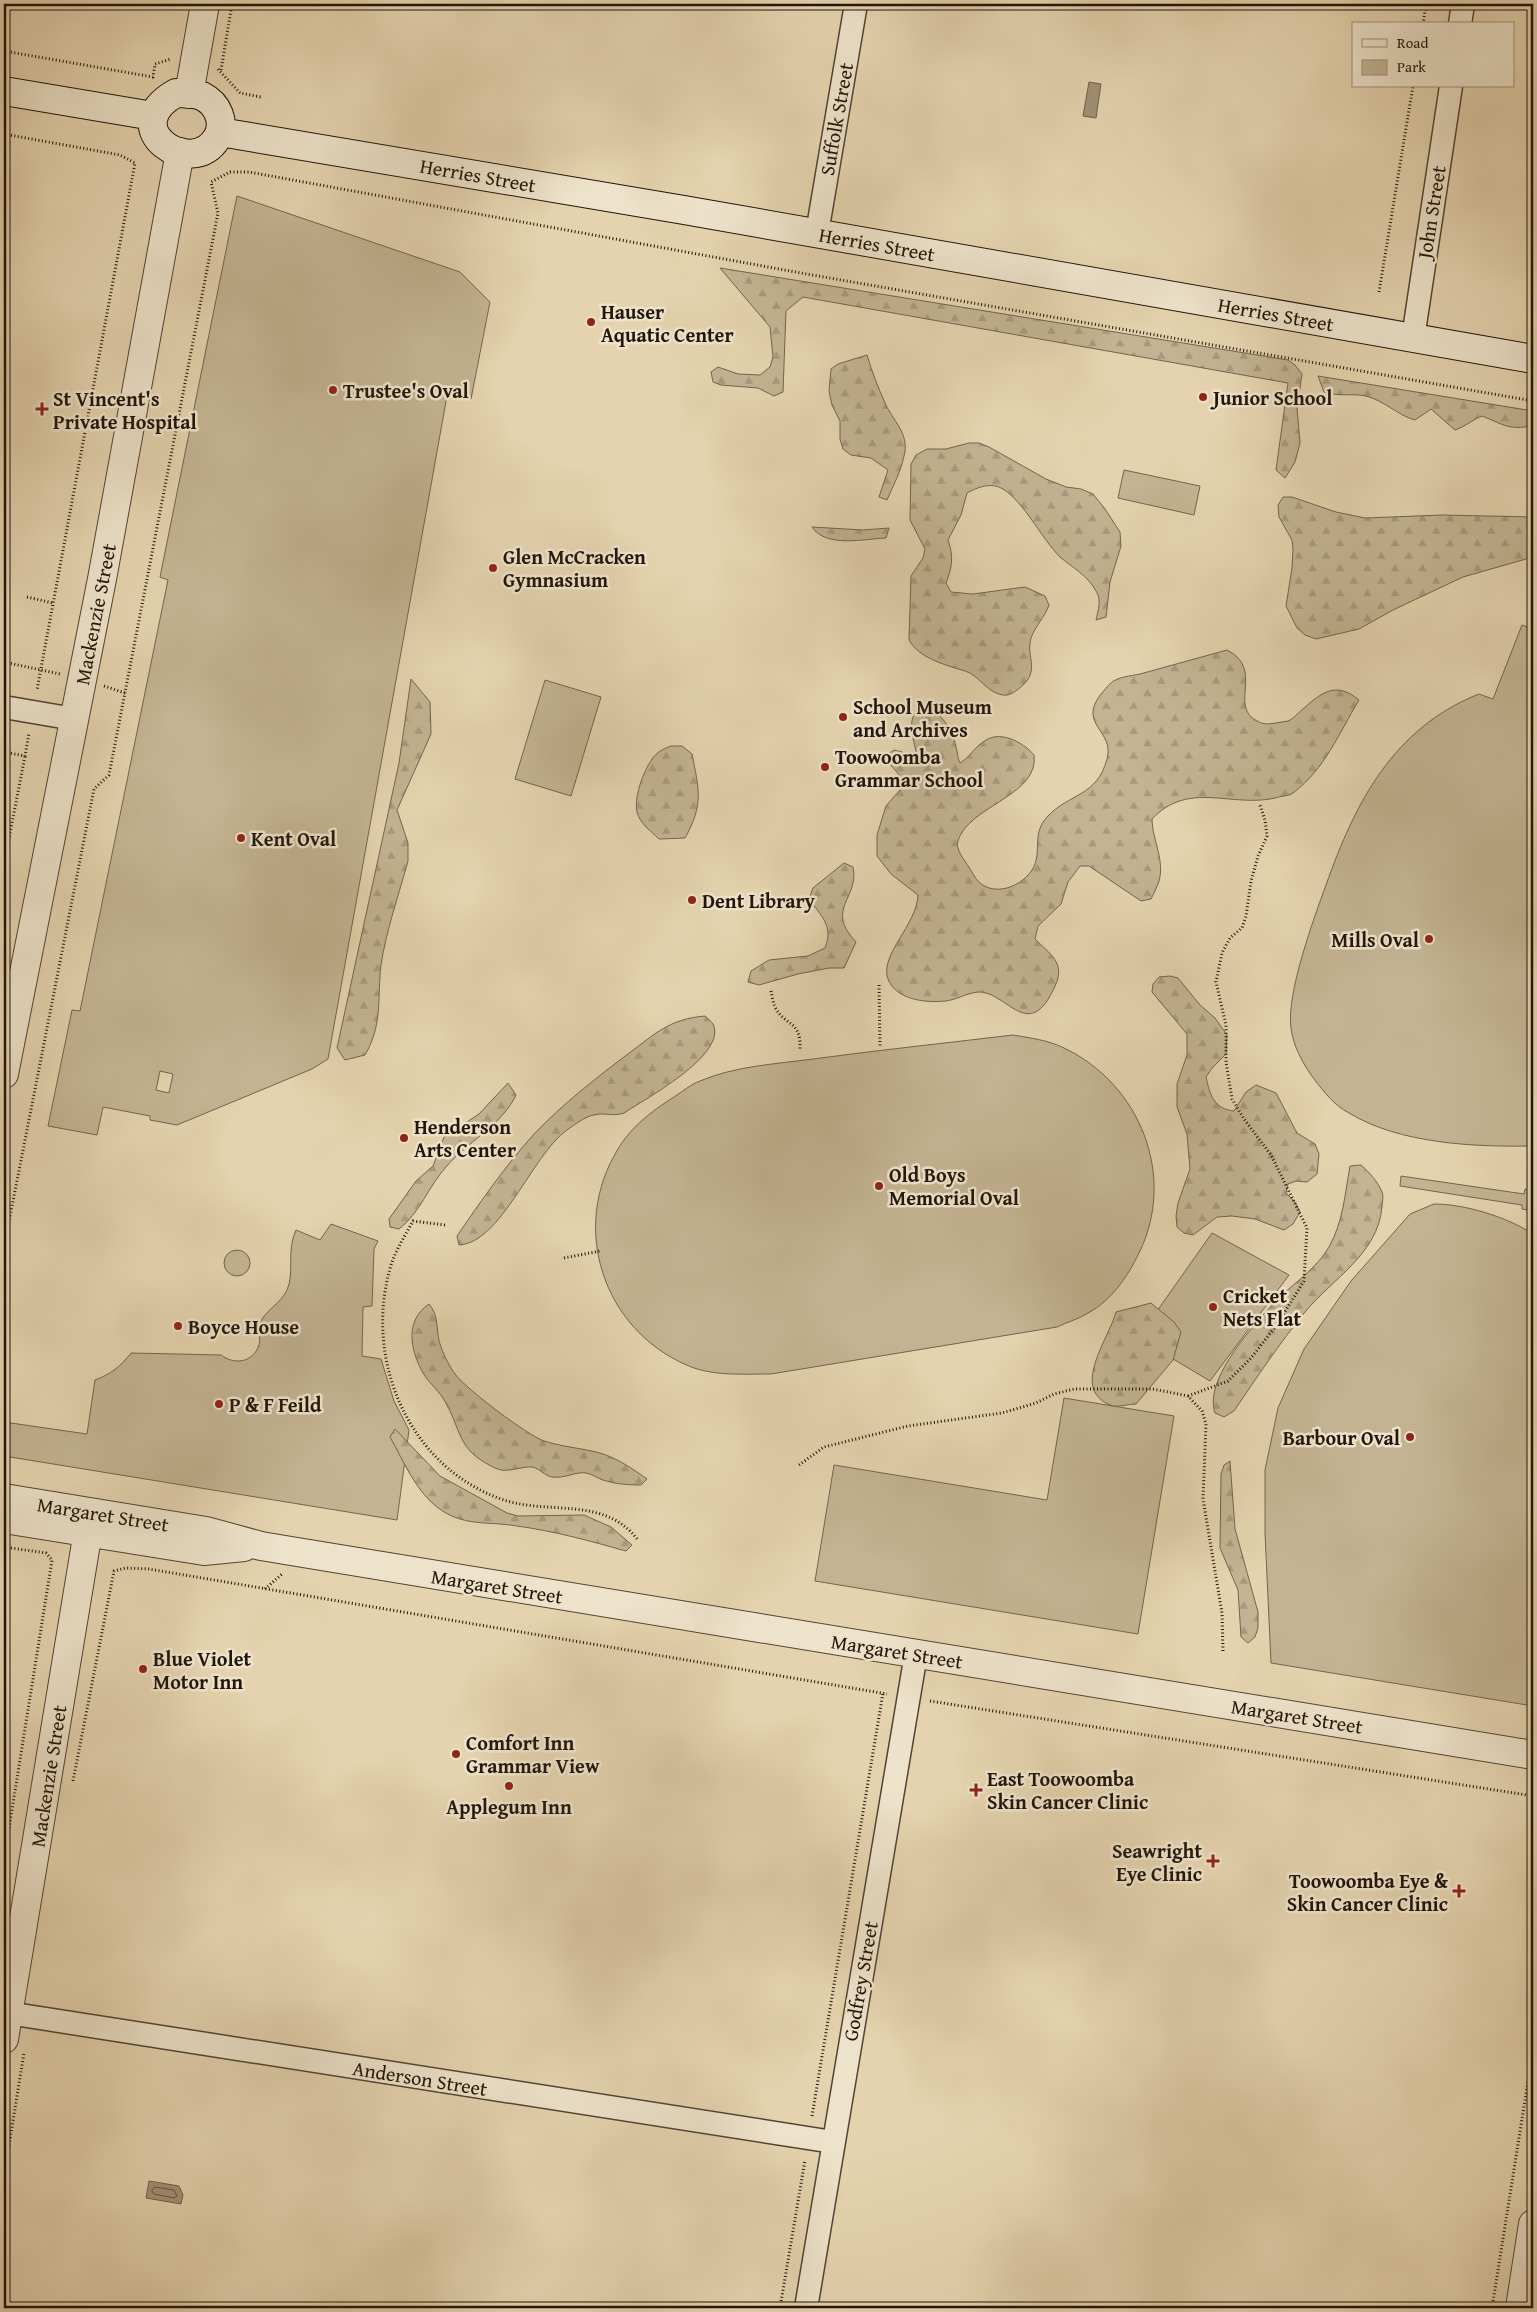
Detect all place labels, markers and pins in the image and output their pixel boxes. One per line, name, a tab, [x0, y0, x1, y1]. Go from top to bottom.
place label: Hauser Aquatic Center	[601, 297, 734, 349]
marker: Hauser Aquatic Center	[585, 316, 597, 328]
place label: Trustee's Oval	[343, 376, 469, 405]
place label: Junior School	[1210, 383, 1332, 412]
place label: St Vincent's Private Hospital	[53, 384, 197, 436]
marker: Trustee's Oval	[327, 384, 339, 396]
marker: Junior School	[1197, 391, 1209, 403]
marker: St Vincent's Private Hospital	[35, 402, 49, 416]
place label: Glen McCracken Gymnasium	[503, 542, 646, 594]
marker: Glen McCracken Gymnasium	[487, 562, 499, 574]
place label: School Museum and Archives	[853, 692, 992, 744]
marker: School Museum and Archives	[837, 711, 849, 723]
place label: Toowoomba Grammar School	[835, 742, 983, 794]
marker: Toowoomba Grammar School	[819, 761, 831, 773]
place label: Kent Oval	[251, 824, 336, 853]
marker: Kent Oval	[235, 832, 247, 844]
place label: Dent Library	[702, 886, 816, 915]
marker: Dent Library	[686, 894, 698, 906]
place label: Mills Oval	[1331, 925, 1419, 954]
marker: Mills Oval	[1423, 933, 1435, 945]
place label: Henderson Arts Center	[414, 1112, 516, 1164]
marker: Henderson Arts Center	[398, 1132, 410, 1144]
place label: Old Boys Memorial Oval	[889, 1160, 1019, 1212]
marker: Old Boys Memorial Oval	[873, 1180, 885, 1192]
place label: Cricket Nets Flat	[1223, 1281, 1302, 1333]
marker: Cricket Nets Flat	[1207, 1301, 1219, 1313]
place label: Boyce House	[188, 1312, 299, 1341]
marker: Boyce House	[172, 1320, 184, 1332]
place label: P & F Feild	[229, 1390, 322, 1419]
marker: P & F Feild	[213, 1398, 225, 1410]
place label: Barbour Oval	[1283, 1423, 1400, 1452]
marker: Barbour Oval	[1404, 1431, 1416, 1443]
place label: Blue Violet Motor Inn	[153, 1644, 252, 1696]
marker: Blue Violet Motor Inn	[137, 1663, 149, 1675]
place label: Comfort Inn Grammar View	[466, 1728, 600, 1780]
marker: Comfort Inn Grammar View	[450, 1748, 462, 1760]
place label: East Toowoomba Skin Cancer Clinic	[987, 1764, 1148, 1816]
marker: Applegum Inn	[503, 1780, 515, 1792]
marker: East Toowoomba Skin Cancer Clinic	[969, 1783, 983, 1797]
place label: Applegum Inn	[446, 1792, 572, 1821]
place label: Seawright Eye Clinic	[1112, 1836, 1202, 1888]
marker: Seawright Eye Clinic	[1206, 1854, 1220, 1868]
place label: Toowoomba Eye & Skin Cancer Clinic	[1287, 1866, 1449, 1918]
marker: Toowoomba Eye & Skin Cancer Clinic	[1452, 1884, 1466, 1898]

